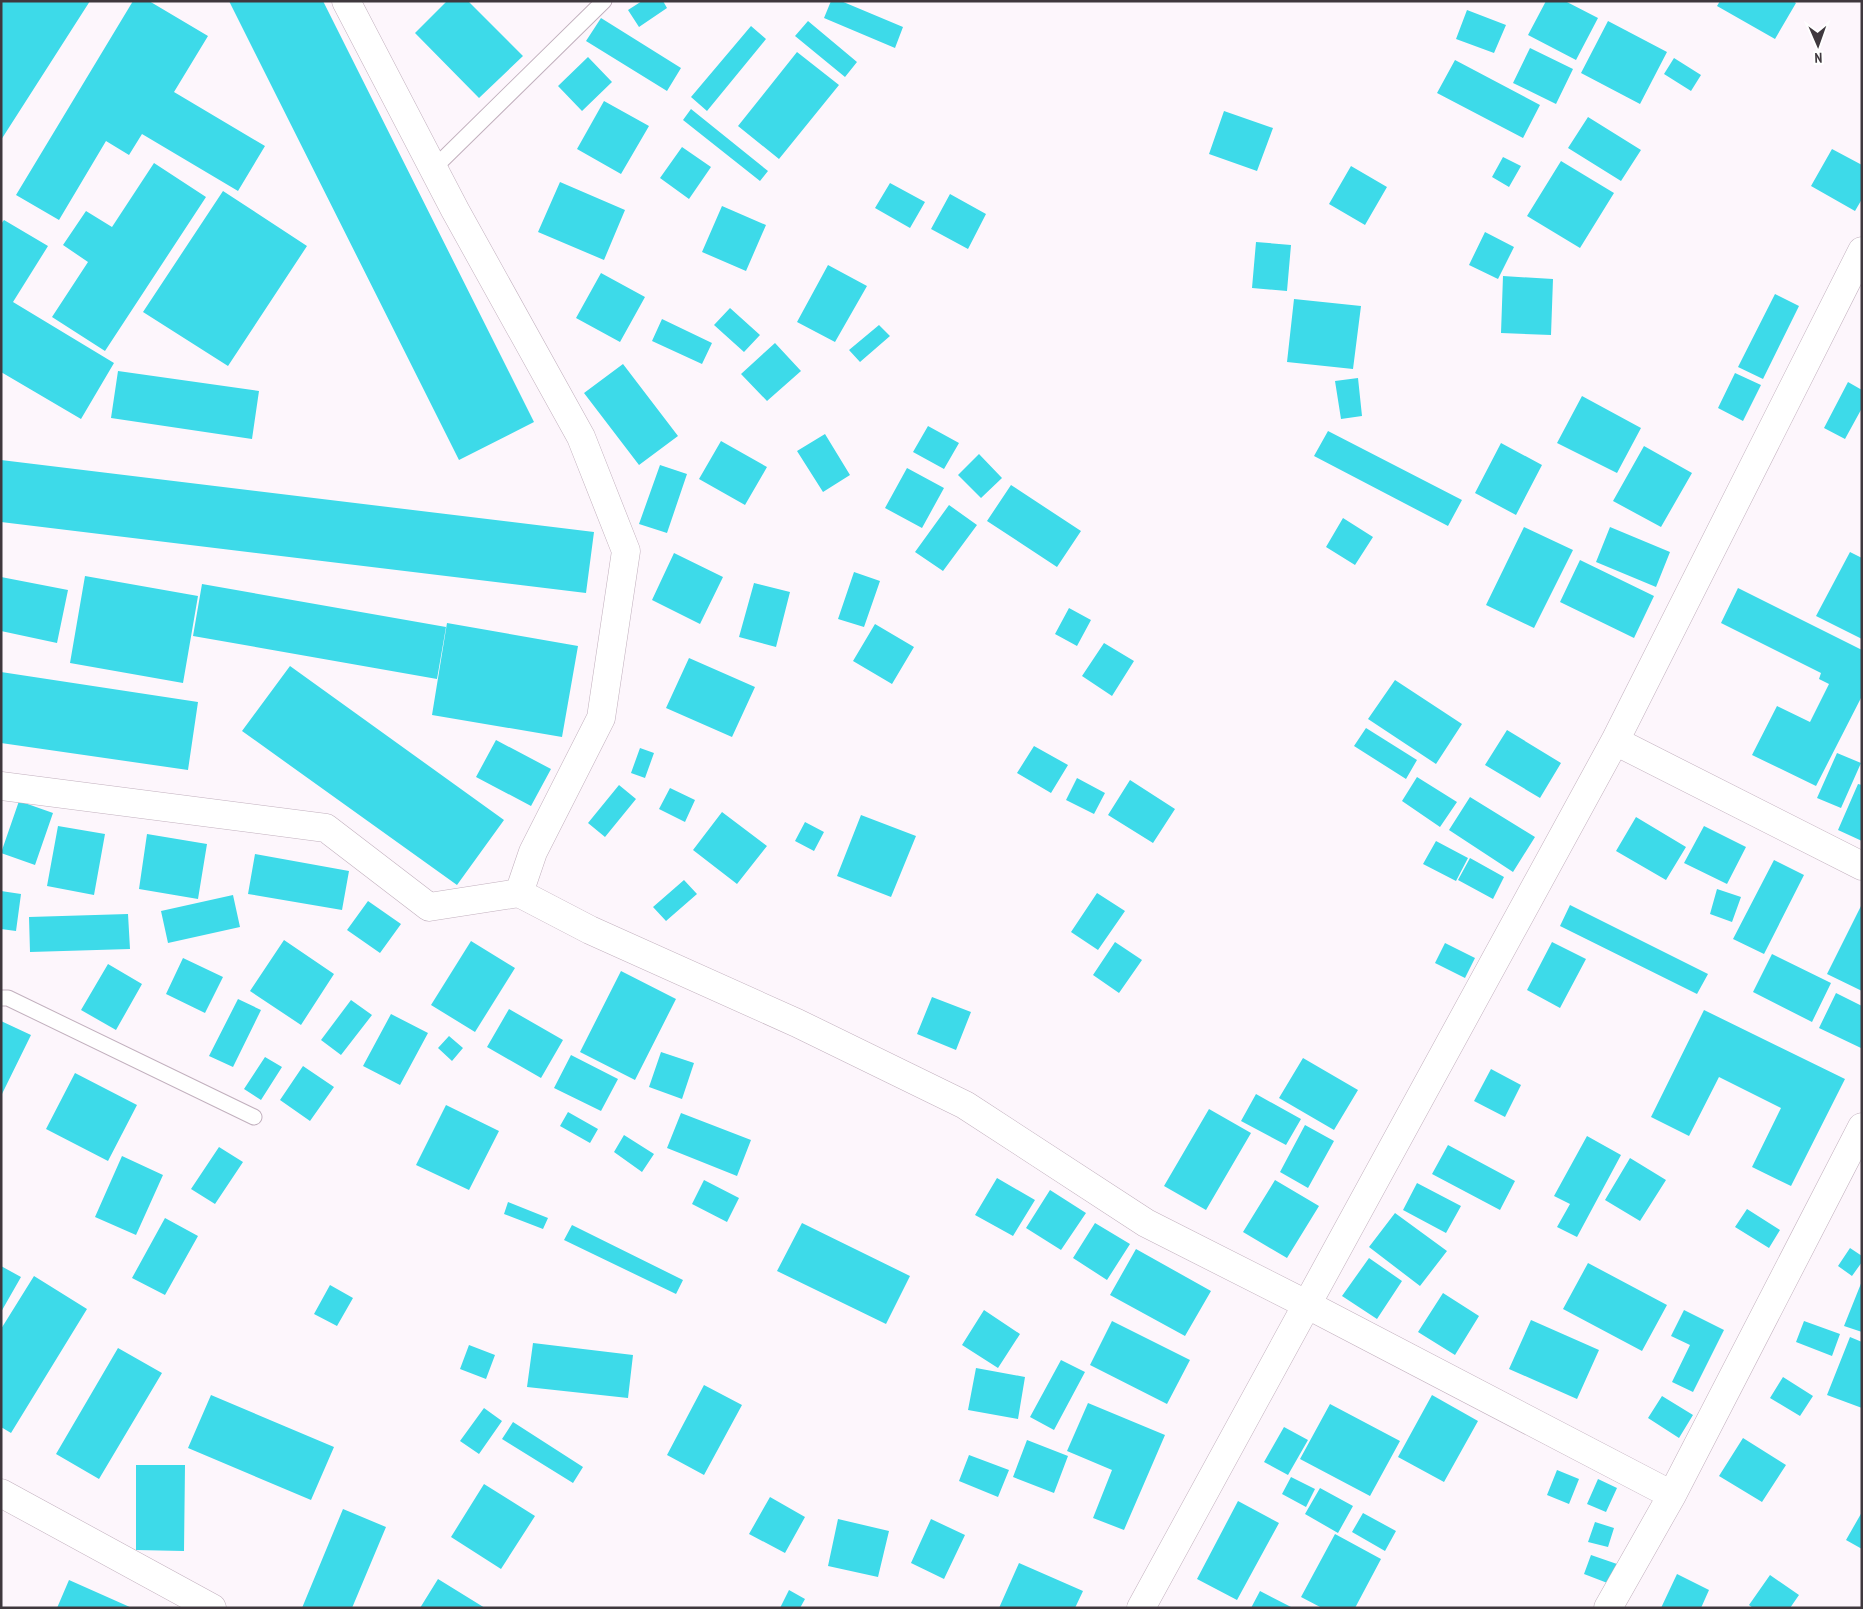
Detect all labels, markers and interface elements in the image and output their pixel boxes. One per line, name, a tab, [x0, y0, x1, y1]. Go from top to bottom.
north arrow	[1793, 20, 1843, 70]
text: N	[1814, 49, 1823, 67]

